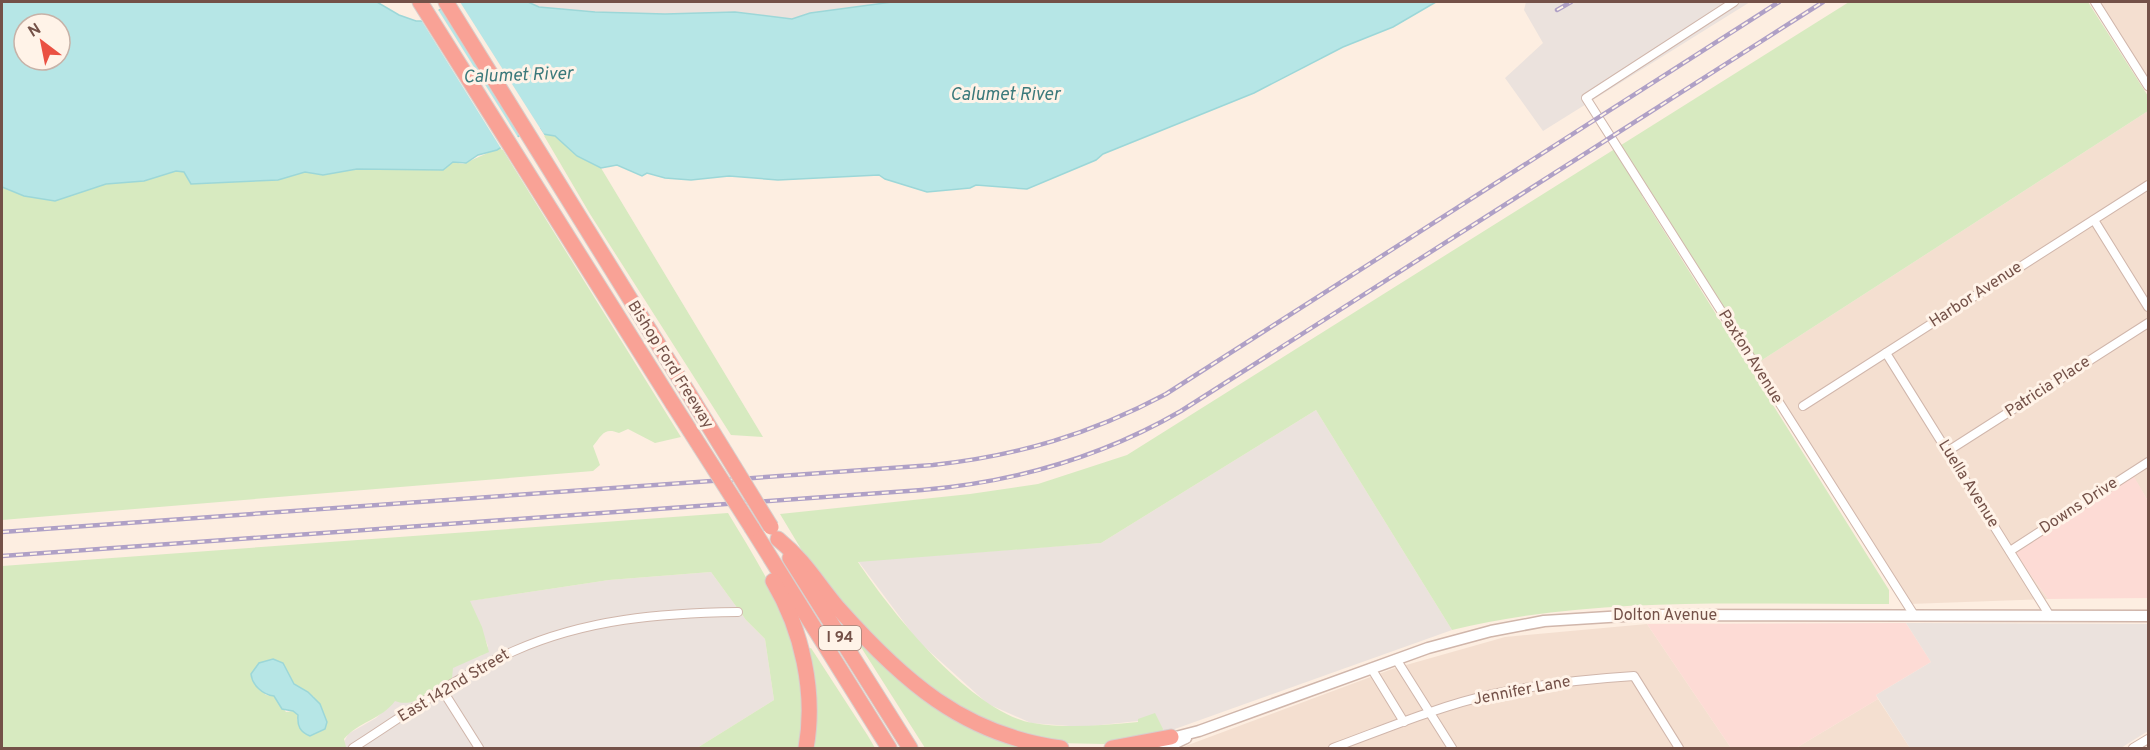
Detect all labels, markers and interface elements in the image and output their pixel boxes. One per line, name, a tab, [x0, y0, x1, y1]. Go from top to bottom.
north arrow	[12, 12, 72, 72]
text: N	[25, 19, 45, 43]
water label: Calumet River	[463, 63, 576, 89]
water label: Calumet River	[950, 84, 1062, 107]
street label: Harbor Avenue	[1926, 258, 2026, 332]
street label: Bishop Ford Freeway	[623, 297, 717, 433]
street label: Paxton Avenue	[1713, 306, 1787, 408]
street label: Patricia Place	[2002, 352, 2094, 422]
street label: Luella Avenue	[1933, 436, 2003, 532]
street label: Downs Drive	[2036, 473, 2122, 539]
street label: Dolton Avenue	[1613, 606, 1717, 626]
road number: I 94	[819, 626, 861, 650]
street label: East 142nd Street	[395, 645, 513, 727]
street label: Jennifer Lane	[1472, 672, 1572, 710]

